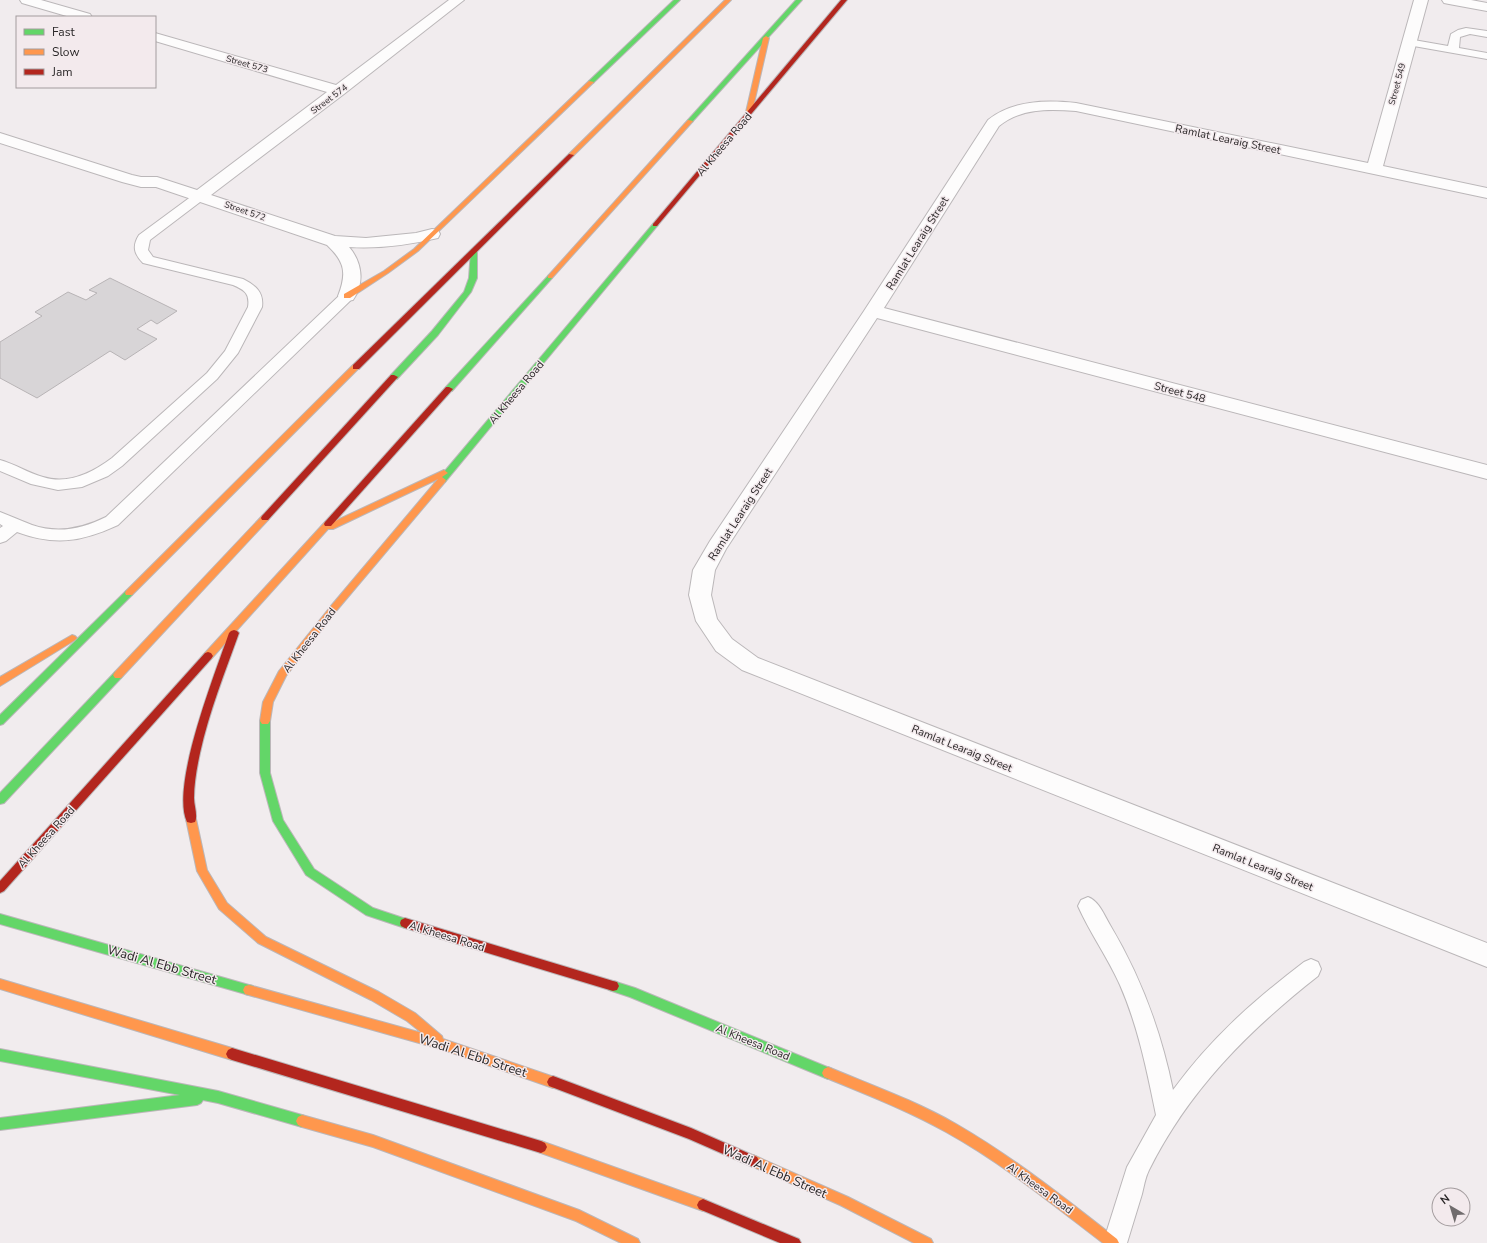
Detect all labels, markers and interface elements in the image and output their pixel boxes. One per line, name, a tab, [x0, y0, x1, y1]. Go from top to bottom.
legend	[16, 16, 156, 88]
text: Fast	[52, 24, 75, 40]
text: Slow	[52, 44, 80, 60]
street label: Street 573	[225, 52, 269, 76]
street label: Street 549	[1386, 62, 1408, 106]
text: Jam	[51, 64, 73, 80]
street label: Street 574	[308, 81, 350, 117]
street label: Al Kheesa Road	[693, 109, 755, 179]
street label: Ramlat Learaig Street	[1174, 121, 1282, 158]
street label: Ramlat Learaig Street	[883, 194, 952, 293]
street label: Street 572	[223, 198, 267, 224]
street label: Al Kheesa Road	[485, 357, 547, 427]
street label: Street 548	[1153, 378, 1208, 407]
street label: Ramlat Learaig Street	[705, 465, 776, 563]
street label: Al Kheesa Road	[279, 605, 339, 676]
street label: Ramlat Learaig Street	[909, 721, 1015, 776]
street label: Al Kheesa Road	[15, 803, 78, 872]
street label: Ramlat Learaig Street	[1210, 840, 1316, 895]
street label: Al Kheesa Road	[407, 918, 487, 955]
street label: Wadi Al Ebb Street	[105, 941, 219, 989]
street label: Al Kheesa Road	[714, 1021, 792, 1064]
street label: Wadi Al Ebb Street	[416, 1030, 529, 1082]
street label: Wadi Al Ebb Street	[719, 1141, 830, 1203]
street label: Al Kheesa Road	[1004, 1159, 1076, 1218]
north arrow	[1431, 1187, 1471, 1227]
text: N	[1437, 1191, 1453, 1208]

